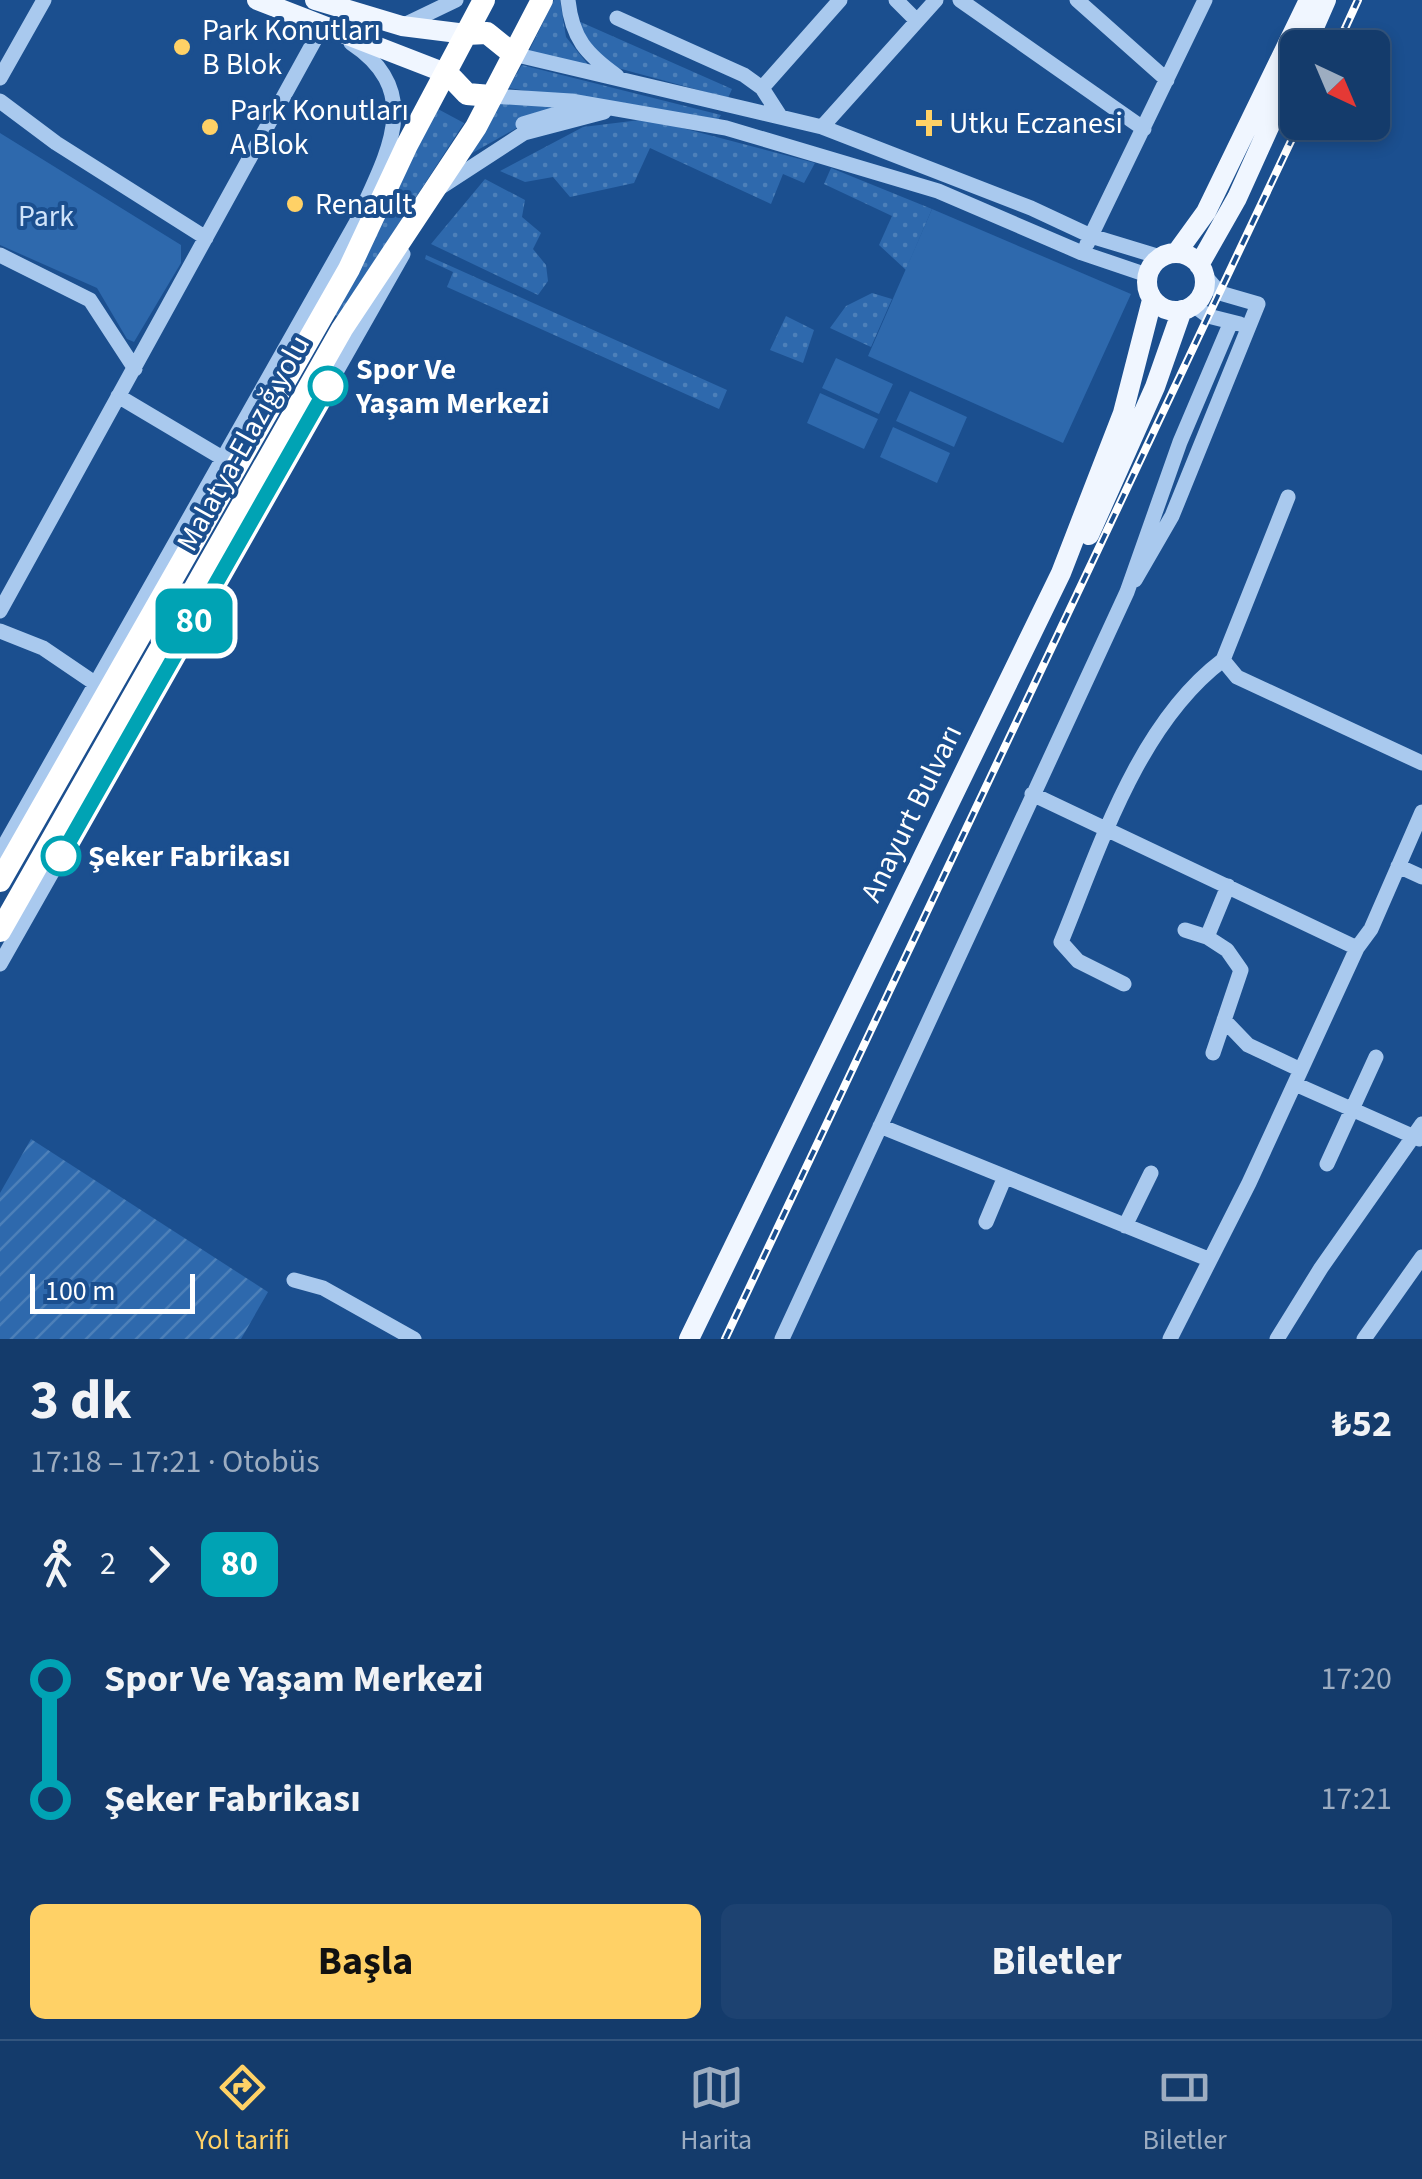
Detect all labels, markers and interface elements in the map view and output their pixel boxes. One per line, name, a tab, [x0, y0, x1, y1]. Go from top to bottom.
place label: Park Konutları B Blok	[202, 9, 381, 86]
north arrow	[1280, 30, 1390, 140]
map controls	[1280, 30, 1390, 140]
marker: Park Konutları B Blok	[171, 36, 193, 58]
place label: Park Konutları A Blok	[230, 89, 409, 166]
place label: Utku Eczanesi	[949, 102, 1123, 145]
marker: Utku Eczanesi	[918, 112, 940, 134]
marker: Park Konutları A Blok	[199, 116, 221, 138]
place label: Renault	[315, 183, 412, 226]
marker: Renault	[284, 193, 306, 215]
park label: Park	[18, 195, 74, 238]
street label: Malatya-Elazığ yolu	[166, 327, 321, 559]
place label: Spor Ve Yaşam Merkezi	[355, 348, 549, 425]
marker: Spor Ve Yaşam Merkezi	[309, 367, 347, 405]
line badge: 80	[149, 588, 239, 654]
text: 80	[176, 596, 212, 646]
street label: Anayurt Bulvarı	[850, 717, 973, 909]
place label: Şeker Fabrikası	[88, 835, 291, 878]
marker: Şeker Fabrikası	[42, 837, 80, 875]
scale bar	[30, 1269, 195, 1314]
text: 100 m	[45, 1271, 116, 1311]
text: 3 dk	[30, 1362, 132, 1440]
text: ₺52	[1332, 1397, 1392, 1451]
text: 17:18 – 17:21 · Otobüs	[30, 1439, 320, 1485]
icon: walk	[30, 1537, 85, 1592]
icon: forward	[131, 1537, 186, 1592]
text: 80	[221, 1539, 258, 1589]
text: 2	[100, 1541, 116, 1587]
text: Spor Ve Yaşam Merkezi	[104, 1652, 483, 1706]
text: 17:20	[1320, 1656, 1392, 1702]
text: Şeker Fabrikası	[104, 1772, 361, 1826]
text: 17:21	[1320, 1776, 1392, 1822]
button: Başla	[30, 1904, 701, 2019]
button: Biletler	[721, 1904, 1392, 2019]
tab: Yol tarifi	[195, 2060, 290, 2160]
tab: Harita	[680, 2060, 752, 2160]
tab: Biletler	[1143, 2060, 1227, 2160]

